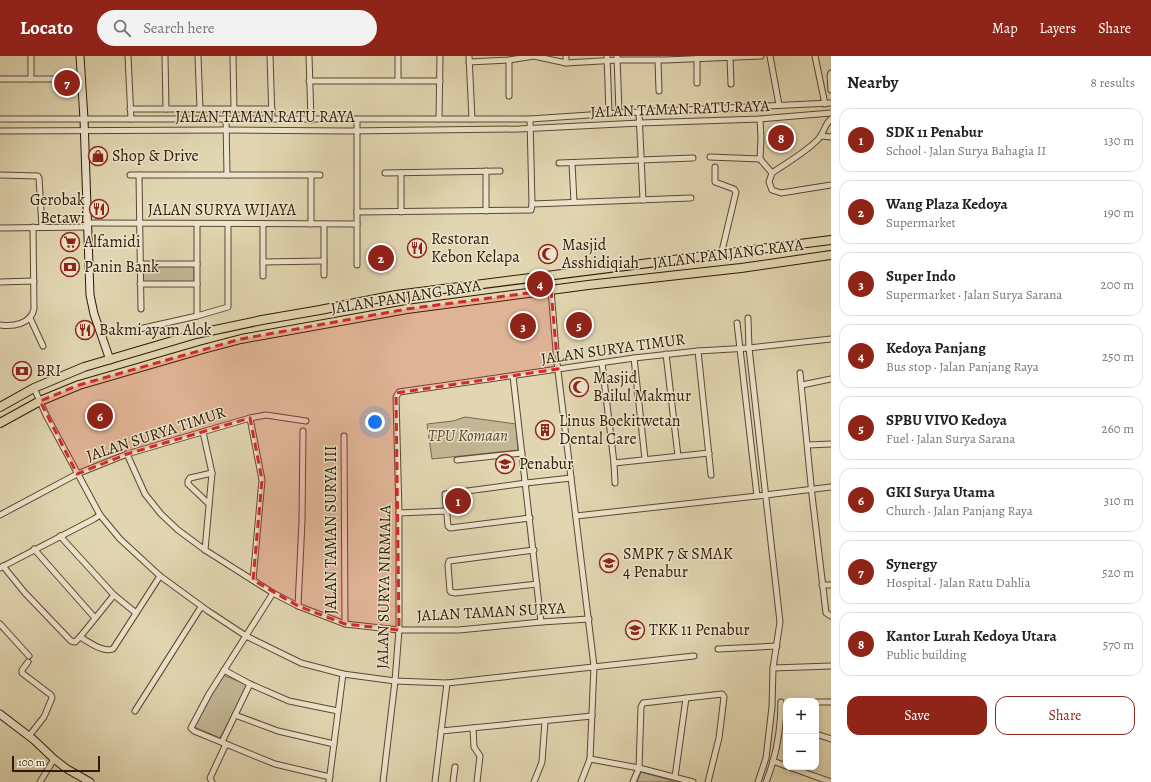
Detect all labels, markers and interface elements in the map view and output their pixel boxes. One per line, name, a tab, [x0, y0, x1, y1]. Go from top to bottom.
search box	[97, 10, 377, 46]
text: Locato	[20, 15, 73, 41]
icon: search	[111, 17, 133, 39]
text: Search here	[143, 18, 215, 38]
text: Map	[992, 19, 1018, 38]
text: Layers	[1040, 19, 1076, 38]
text: Share	[1098, 19, 1131, 38]
pin: 7	[54, 68, 80, 98]
text: Nearby	[847, 71, 898, 94]
text: 8 results	[1091, 74, 1135, 91]
street label: JALAN TAMAN RATU RAYA	[590, 95, 771, 123]
street label: JALAN TAMAN RATU RAYA	[175, 106, 355, 128]
text: SDK 11 Penabur	[886, 122, 983, 142]
pin: 8	[768, 123, 794, 153]
text: 1	[859, 132, 863, 149]
text: 130 m	[1104, 132, 1134, 149]
text: School · Jalan Surya Bahagia II	[886, 142, 1046, 159]
shop icon: Shop & Drive	[87, 145, 109, 167]
place label: Shop & Drive	[112, 145, 199, 167]
place label: Gerobak Betawi	[30, 189, 85, 229]
text: Wang Plaza Kedoya	[886, 194, 1008, 214]
restaurant icon: Gerobak Betawi	[88, 198, 110, 220]
street label: JALAN SURYA WIJAYA	[148, 199, 297, 221]
text: 2	[858, 204, 864, 221]
text: 190 m	[1103, 204, 1134, 221]
text: Supermarket	[886, 214, 956, 231]
place label: Restoran Kebon Kelapa	[431, 228, 520, 268]
supermarket icon: Alfamidi	[59, 231, 81, 253]
place label: Alfamidi	[83, 231, 140, 253]
place label: Masjid Asshidiqiah	[561, 234, 640, 274]
street label: JALAN PANJANG RAYA	[651, 234, 805, 274]
restaurant icon: Restoran Kebon Kelapa	[406, 237, 428, 259]
pin: 2	[368, 243, 394, 273]
mosque icon: Masjid Asshidiqiah	[537, 243, 559, 265]
bank icon: Panin Bank	[59, 256, 81, 278]
place label: Panin Bank	[84, 256, 159, 278]
text: Super Indo	[886, 266, 956, 286]
pin: 4	[527, 269, 553, 299]
street label: JALAN PANJANG RAYA	[329, 274, 483, 320]
text: 3	[858, 276, 864, 293]
text: 200 m	[1101, 276, 1134, 293]
text: Supermarket · Jalan Surya Sarana	[886, 286, 1062, 303]
pin: 5	[566, 310, 592, 340]
pin: 3	[510, 311, 536, 341]
restaurant icon: Bakmi ayam Alok	[74, 319, 96, 341]
place label: Bakmi ayam Alok	[99, 319, 212, 341]
street label: JALAN SURYA TIMUR	[540, 328, 687, 370]
text: Kedoya Panjang	[886, 338, 986, 358]
text: 4	[858, 348, 864, 365]
text: 250 m	[1102, 348, 1134, 365]
text: Bus stop · Jalan Panjang Raya	[886, 358, 1039, 375]
bank icon: BRI	[11, 360, 33, 382]
place label: BRI	[36, 360, 61, 382]
place label: Masjid Bailul Makmur	[593, 367, 691, 407]
mosque icon: Masjid Bailul Makmur	[568, 376, 590, 398]
street label: JALAN SURYA TIMUR	[84, 401, 229, 467]
pin: 6	[87, 401, 113, 431]
place label: Linus Boekitwetan Dental Care	[559, 410, 681, 450]
text: SPBU VIVO Kedoya	[886, 410, 1007, 430]
your location	[365, 412, 385, 432]
building icon: Linus Boekitwetan Dental Care	[534, 419, 556, 441]
text: 5	[858, 420, 864, 437]
text: 260 m	[1101, 420, 1134, 437]
park label: TPU Komaan	[428, 425, 508, 447]
text: Fuel · Jalan Surya Sarana	[886, 430, 1015, 447]
street label: JALAN TAMAN SURYA III	[320, 445, 342, 615]
school or university icon: Penabur	[494, 453, 516, 475]
place label: Penabur	[519, 453, 573, 475]
text: GKI Surya Utama	[886, 482, 995, 502]
pin: 1	[445, 486, 471, 516]
text: 6	[858, 492, 864, 509]
text: 310 m	[1104, 492, 1134, 509]
text: Church · Jalan Panjang Raya	[886, 502, 1033, 519]
street label: JALAN SURYA NIRMALA	[372, 504, 396, 669]
place label: SMPK 7 & SMAK 4 Penabur	[623, 543, 733, 583]
school or university icon: SMPK 7 & SMAK 4 Penabur	[598, 552, 620, 574]
text: Synergy	[886, 554, 937, 574]
text: 7	[858, 564, 864, 581]
text: 520 m	[1102, 564, 1134, 581]
text: Hospital · Jalan Ratu Dahlia	[886, 574, 1031, 591]
street label: JALAN TAMAN SURYA	[416, 597, 566, 627]
school or university icon: TKK 11 Penabur	[624, 619, 646, 641]
place label: TKK 11 Penabur	[649, 619, 750, 641]
text: Kantor Lurah Kedoya Utara	[886, 626, 1057, 646]
text: 8	[858, 636, 864, 653]
text: 570 m	[1103, 636, 1134, 653]
text: Public building	[886, 646, 966, 663]
button: Save	[847, 696, 987, 735]
button: Share	[995, 696, 1135, 735]
map controls	[783, 698, 819, 770]
button: +	[783, 698, 819, 734]
button: −	[783, 734, 819, 770]
scale bar	[12, 754, 100, 773]
text: 100 m	[18, 755, 45, 770]

